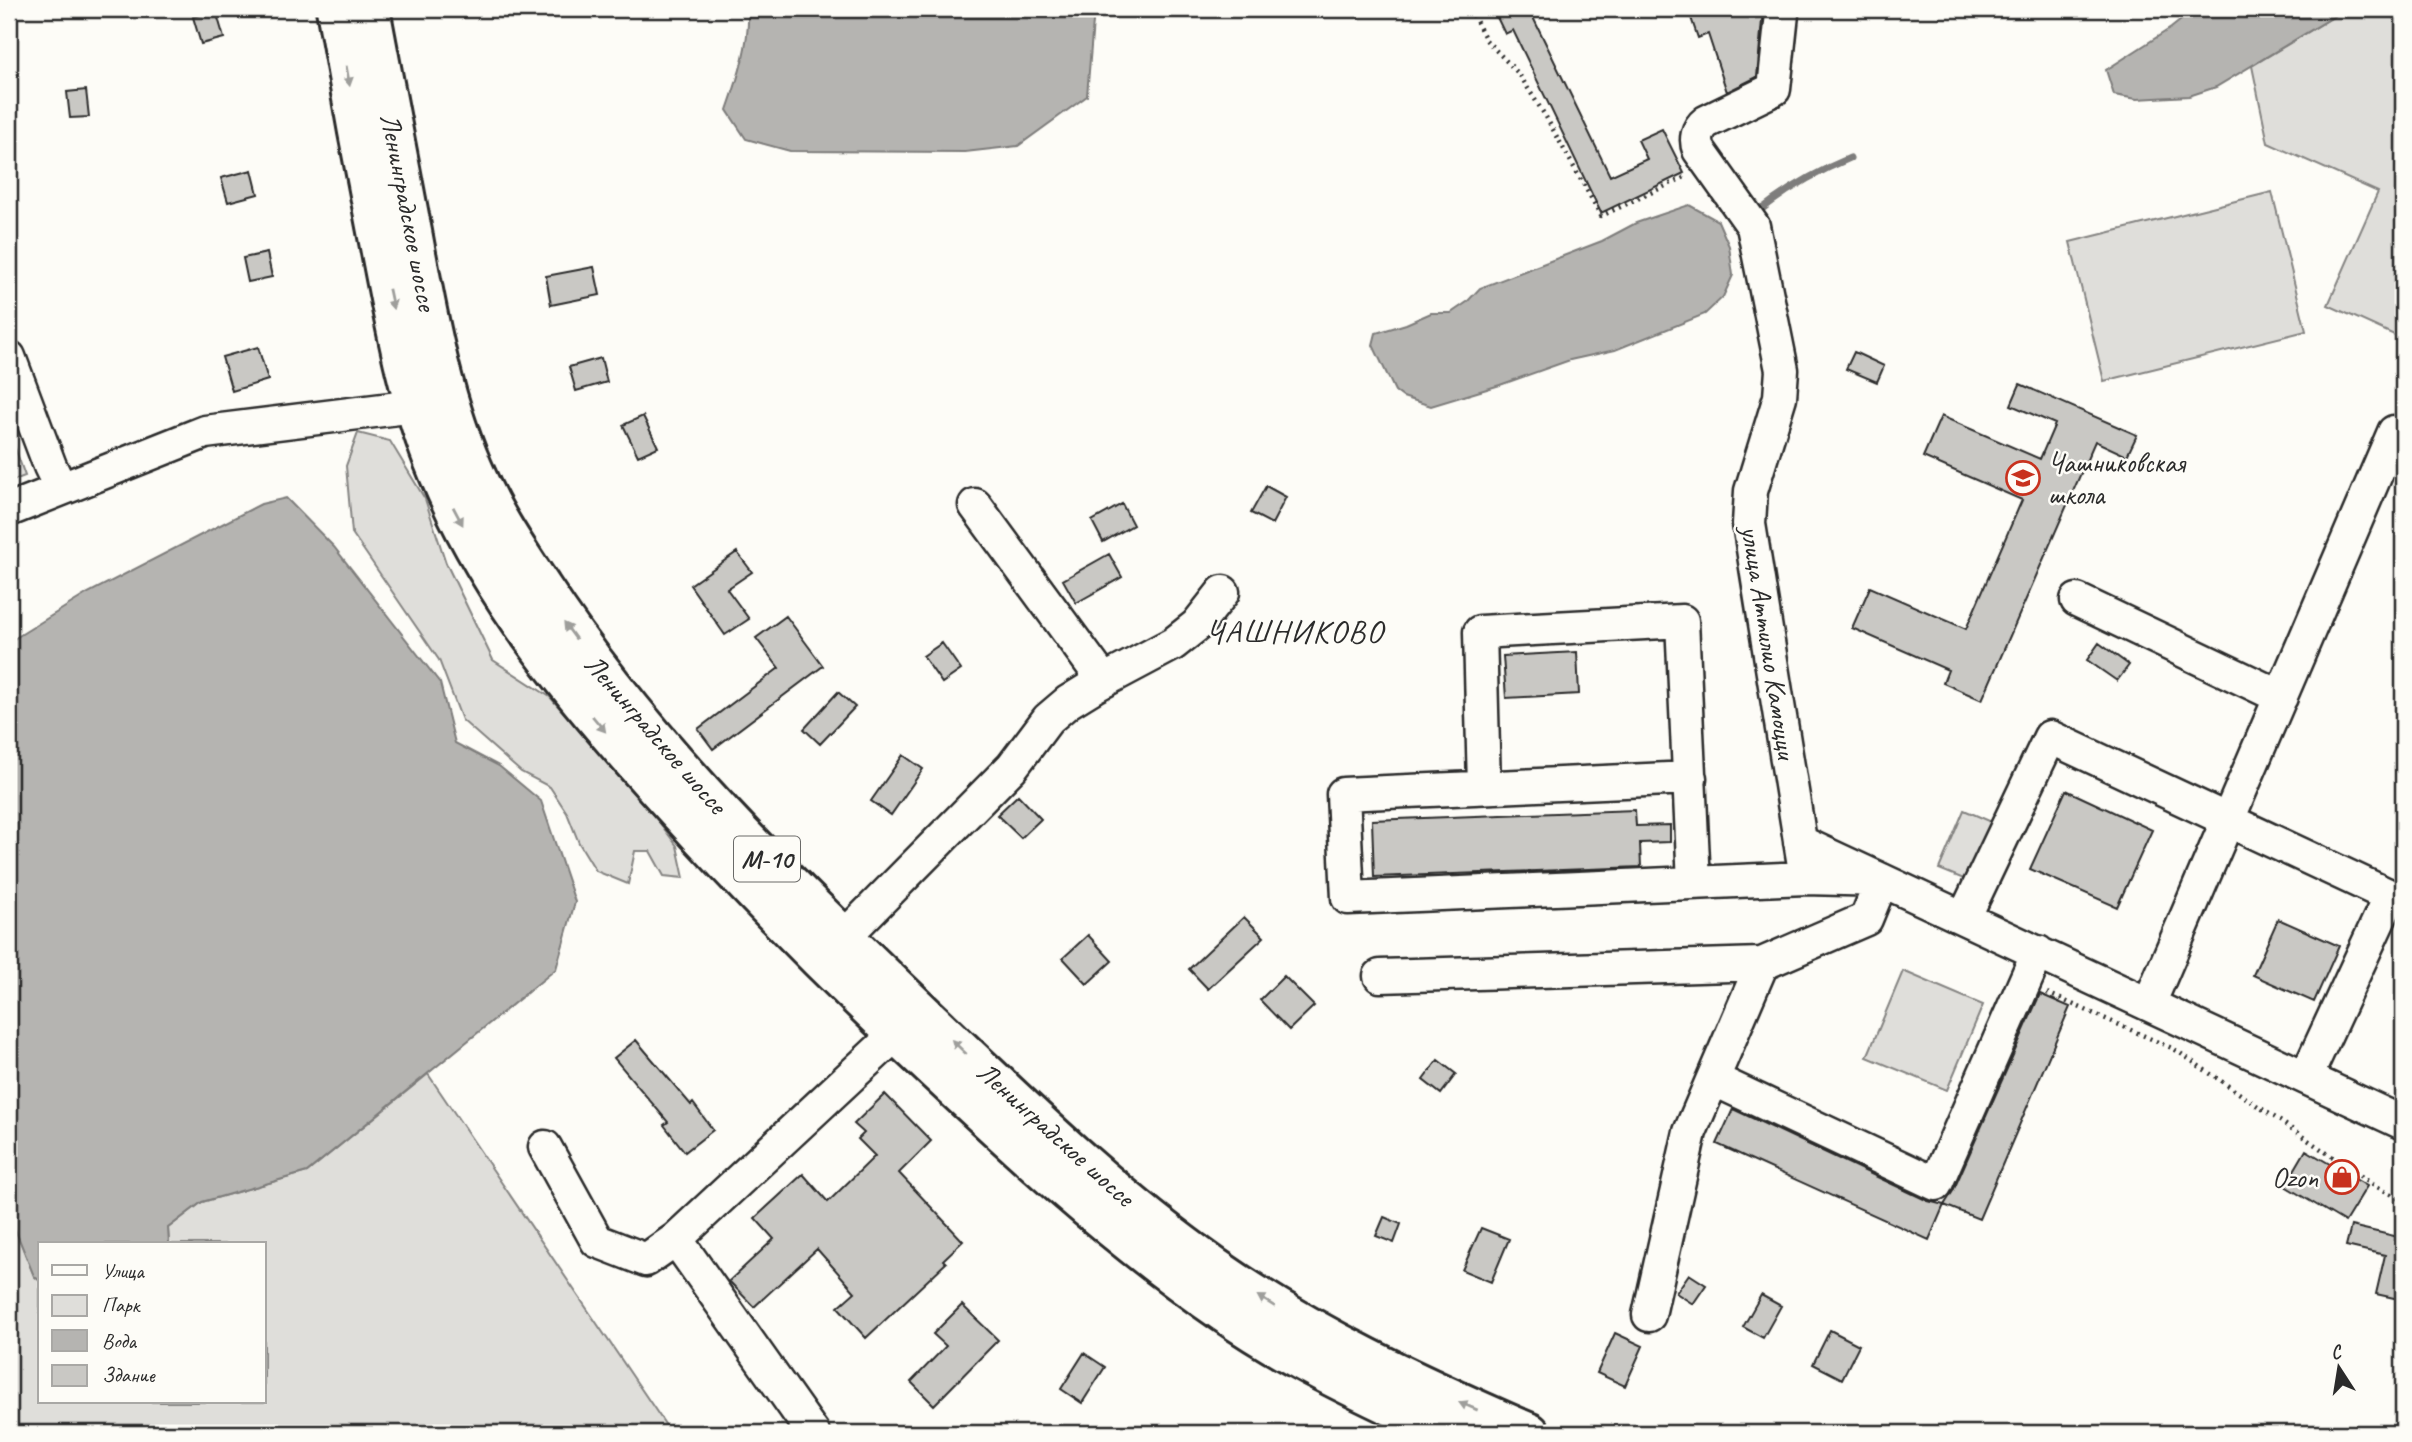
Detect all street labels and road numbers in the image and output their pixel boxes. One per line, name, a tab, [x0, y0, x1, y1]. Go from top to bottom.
street label: Ленинградское шоссе	[373, 111, 446, 315]
street label: улица Аттилио Камоцци	[1733, 521, 1805, 764]
street label: Ленинградское шоссе	[577, 647, 736, 822]
road number: М-10	[734, 836, 800, 881]
street label: Ленинградское шоссе	[970, 1054, 1143, 1215]

